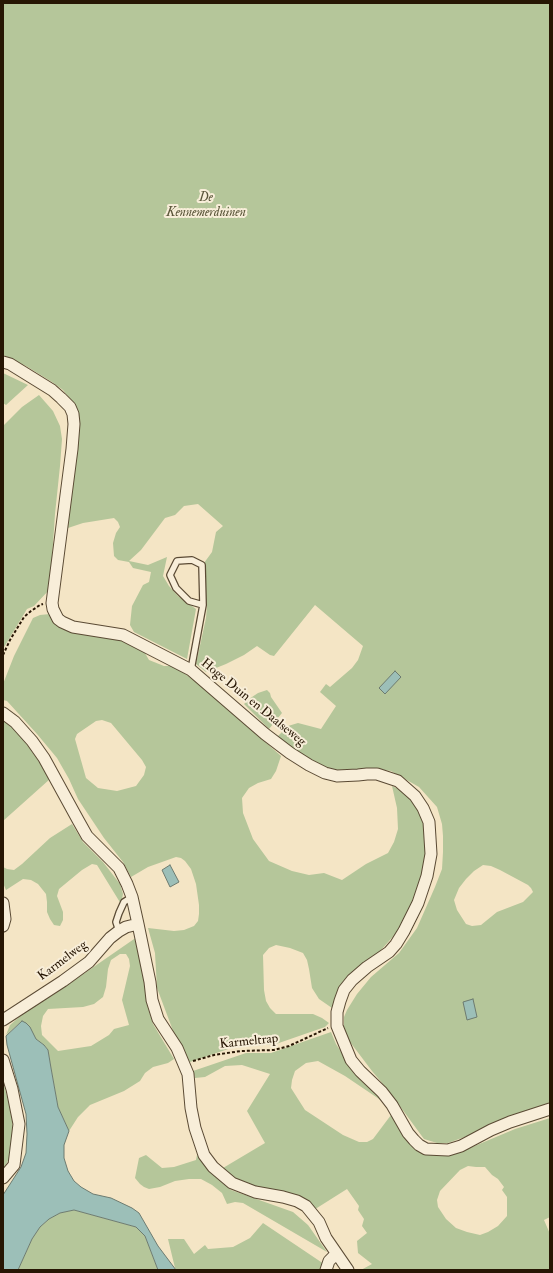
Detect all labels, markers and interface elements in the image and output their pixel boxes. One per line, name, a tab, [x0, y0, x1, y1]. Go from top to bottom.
park label: De Kennemerduinen	[166, 190, 246, 221]
street label: Hoge Duin en Daalseweg	[197, 656, 309, 750]
street label: Karmelweg	[35, 937, 91, 985]
street label: Karmeltrap	[219, 1031, 279, 1053]

